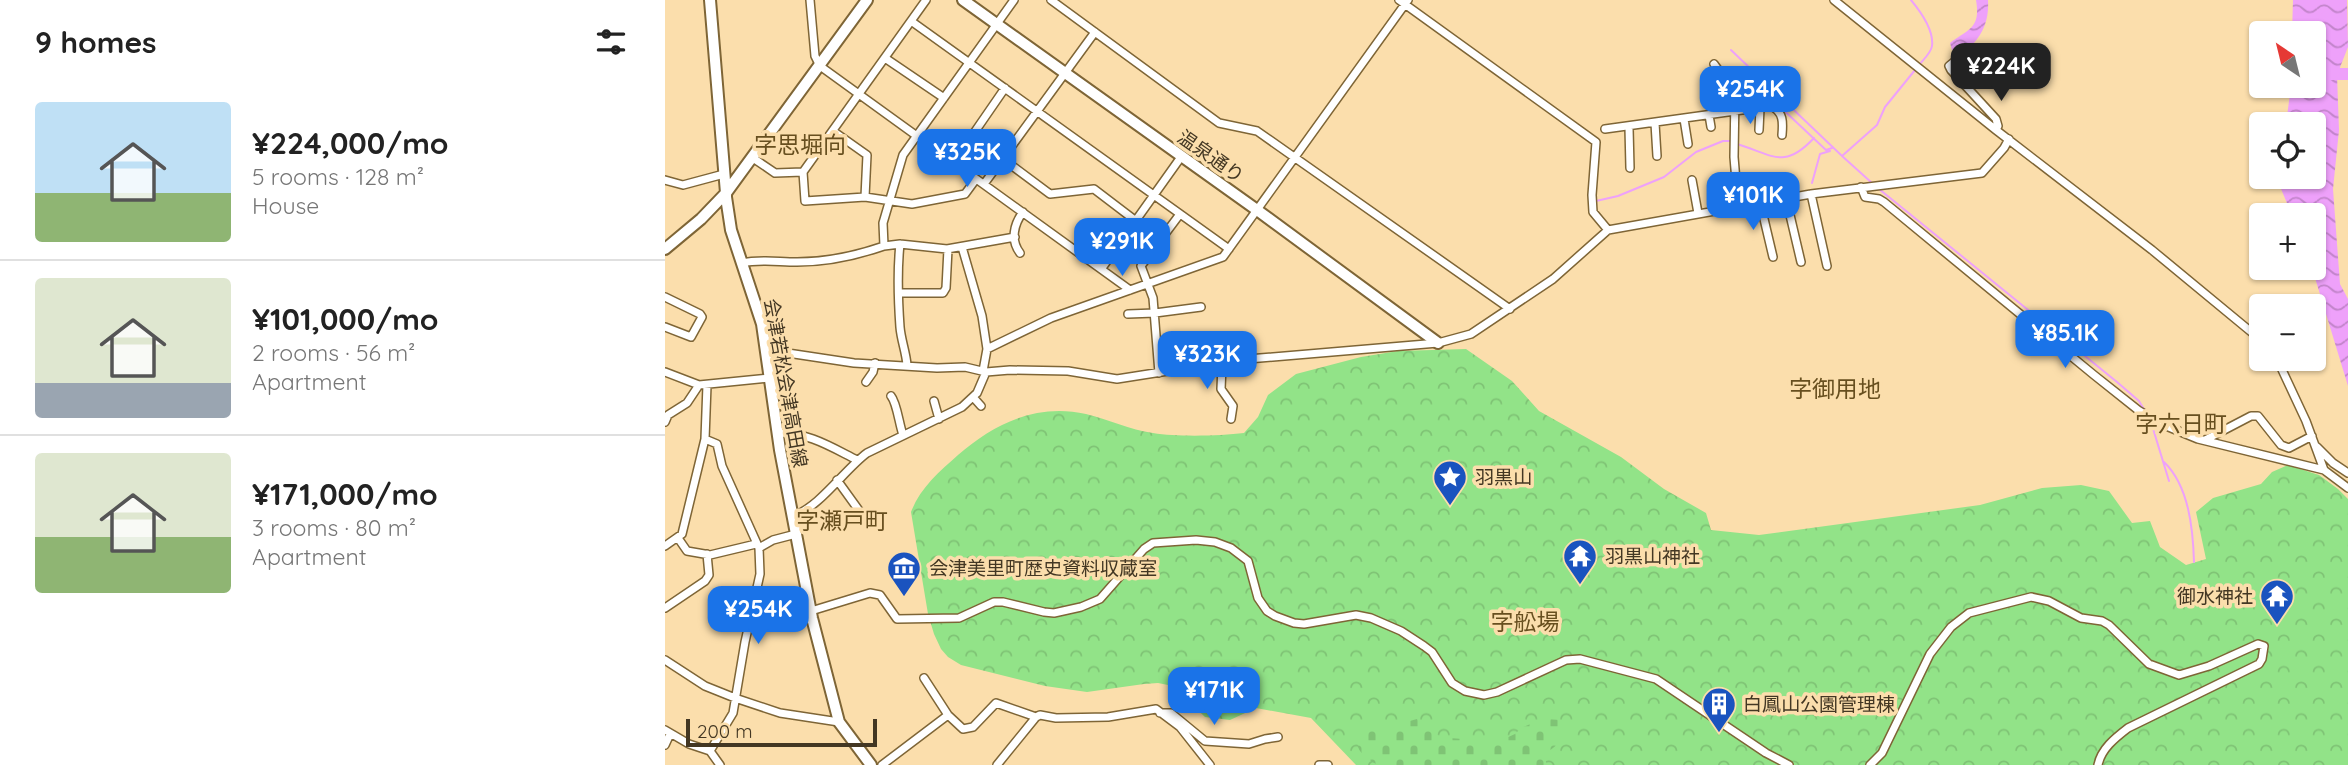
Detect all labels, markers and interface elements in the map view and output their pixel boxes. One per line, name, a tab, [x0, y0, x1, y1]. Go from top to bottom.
north arrow	[2249, 21, 2326, 98]
map controls	[2249, 21, 2326, 371]
text: 9 homes	[35, 23, 157, 61]
icon: filters	[592, 23, 630, 61]
pin: ¥224K	[1952, 43, 2050, 103]
text: ¥224K	[1967, 51, 2035, 80]
pin: ¥254K	[1701, 66, 1799, 126]
text: ¥254K	[1716, 74, 1784, 103]
button: locate	[2249, 112, 2326, 189]
text: ¥224,000/mo	[252, 124, 449, 162]
street label: 温泉通り	[1173, 124, 1249, 188]
icon: home	[91, 130, 175, 214]
district label: 字思堀向	[754, 130, 846, 159]
pin: ¥325K	[918, 130, 1016, 189]
text: ¥325K	[933, 137, 1001, 166]
text: 5 rooms · 128 m²	[252, 162, 424, 191]
pin: ¥101K	[1704, 173, 1802, 232]
text: ¥101K	[1723, 180, 1783, 209]
text: House	[252, 191, 319, 220]
button: +	[2249, 203, 2326, 280]
pin: ¥291K	[1073, 218, 1171, 278]
text: ¥291K	[1090, 226, 1154, 255]
button: −	[2249, 294, 2326, 371]
street label: 会津若松会津高田線	[759, 297, 813, 469]
text: ¥101,000/mo	[252, 300, 439, 338]
icon: home	[91, 306, 175, 390]
pin: ¥85.1K	[2008, 310, 2122, 370]
text: ¥85.1K	[2031, 318, 2099, 347]
pin: ¥323K	[1158, 332, 1256, 391]
text: 2 rooms · 56 m²	[252, 338, 415, 367]
text: ¥323K	[1174, 339, 1240, 368]
text: Apartment	[252, 367, 366, 396]
district label: 字御用地	[1789, 374, 1881, 403]
district label: 字六日町	[2135, 409, 2227, 438]
place icon: 羽黒山	[1431, 458, 1469, 507]
place label: 羽黒山	[1475, 465, 1532, 489]
text: ¥171,000/mo	[252, 475, 438, 513]
icon: home	[91, 481, 175, 565]
district label: 字瀬戸町	[796, 506, 888, 535]
text: 3 rooms · 80 m²	[252, 513, 416, 542]
temple icon: 羽黒山神社	[1561, 537, 1599, 586]
text: Apartment	[252, 542, 366, 571]
place label: 羽黒山神社	[1605, 544, 1700, 568]
museum icon: 会津美里町歴史資料収蔵室	[885, 549, 923, 598]
place label: 会津美里町歴史資料収蔵室	[929, 556, 1157, 580]
temple icon: 御水神社	[2258, 577, 2296, 626]
place label: 御水神社	[2177, 584, 2253, 608]
pin: ¥254K	[709, 586, 807, 646]
text: ¥254K	[724, 594, 792, 623]
district label: 字舩場	[1491, 607, 1560, 636]
pin: ¥171K	[1165, 668, 1263, 727]
text: ¥171K	[1184, 675, 1244, 704]
building icon: 白鳳山公園管理棟	[1700, 685, 1738, 734]
place label: 白鳳山公園管理棟	[1743, 692, 1895, 716]
scale bar	[686, 716, 877, 748]
text: 200 m	[697, 719, 753, 743]

